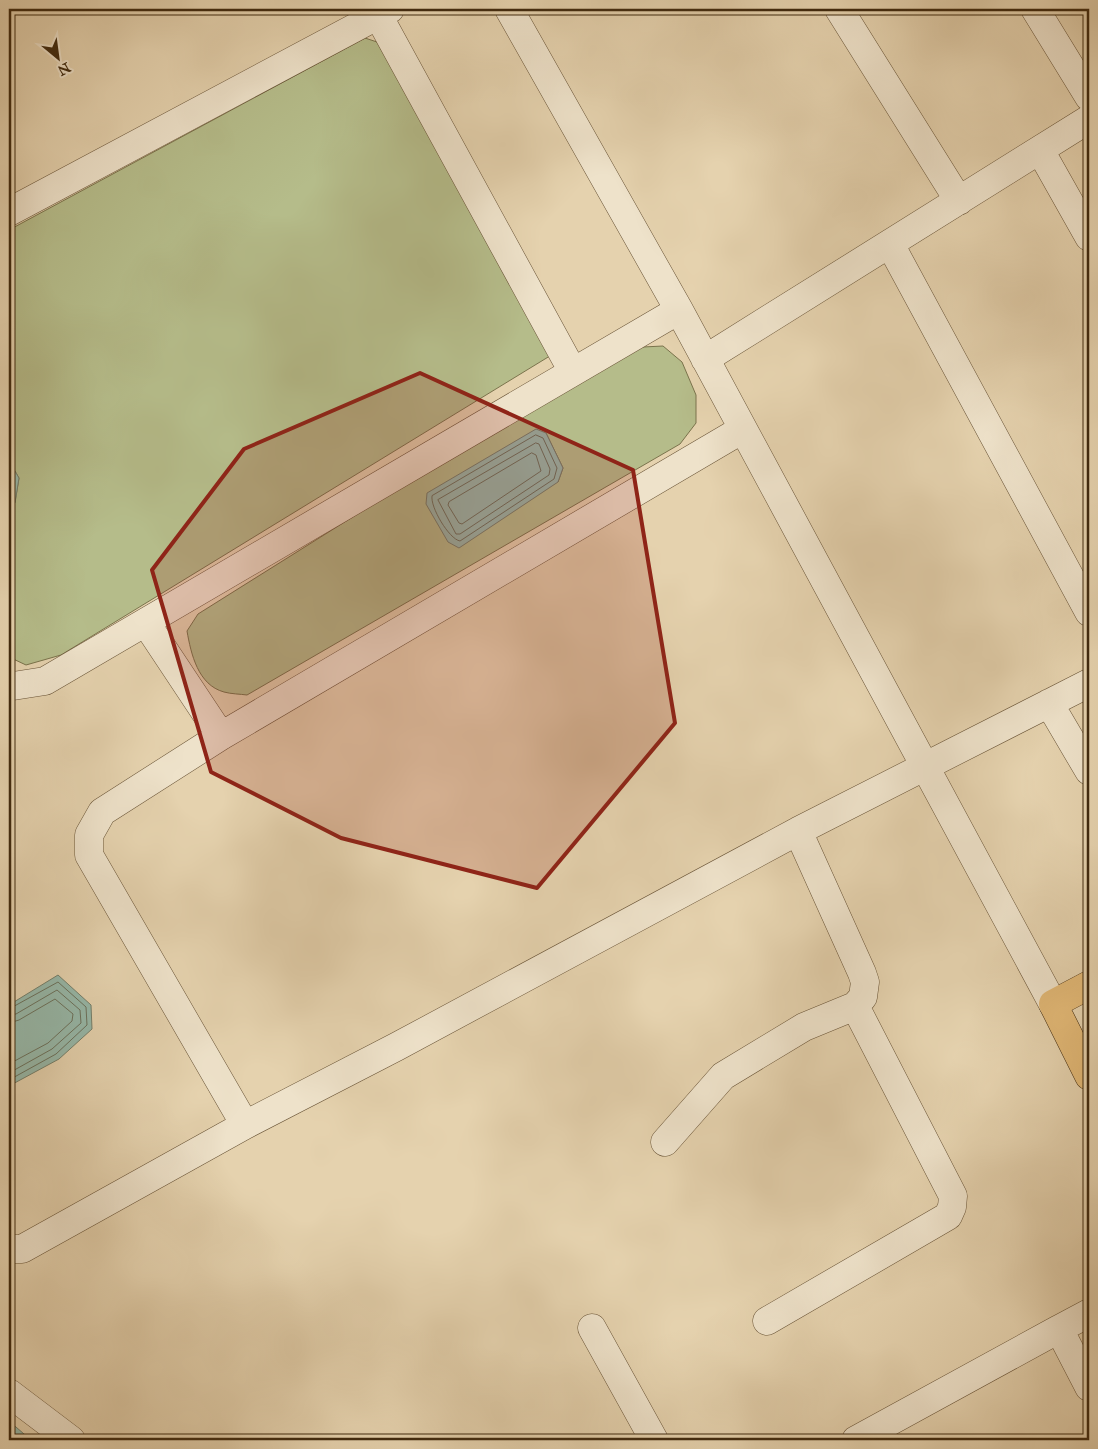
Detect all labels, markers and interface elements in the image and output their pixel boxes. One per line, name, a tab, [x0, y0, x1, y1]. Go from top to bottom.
north arrow	[32, 32, 82, 82]
text: N	[55, 59, 73, 79]

